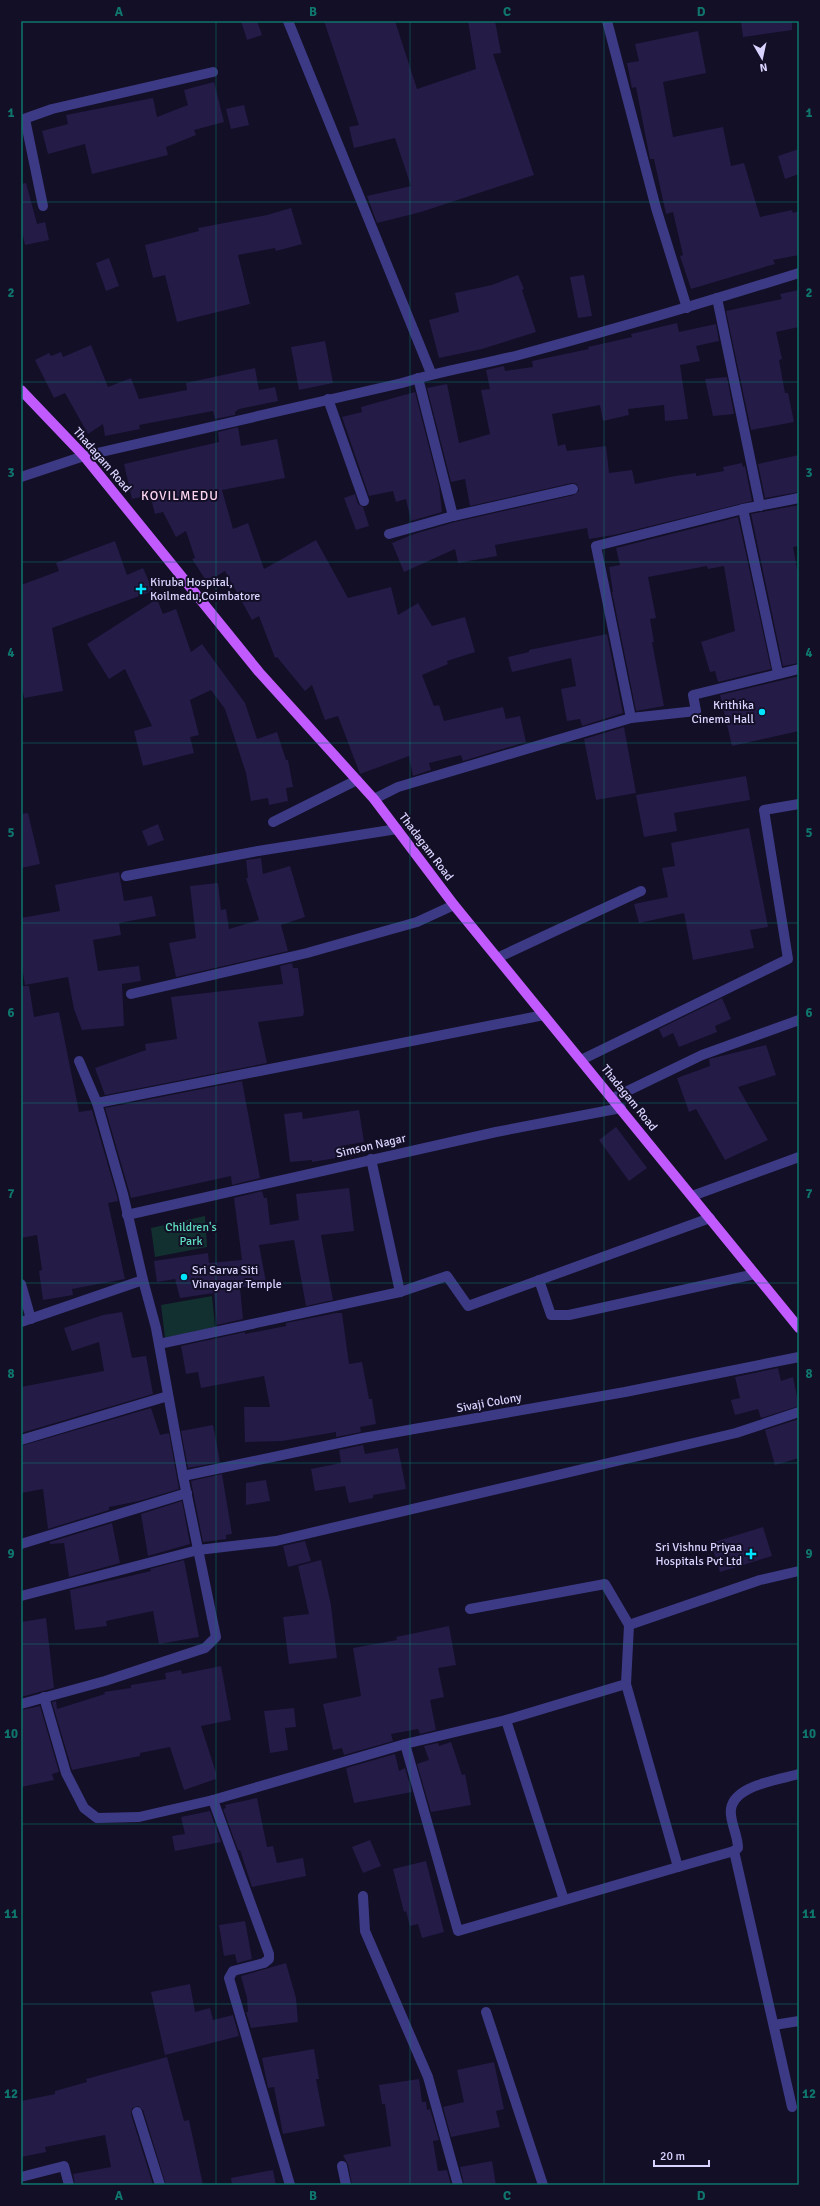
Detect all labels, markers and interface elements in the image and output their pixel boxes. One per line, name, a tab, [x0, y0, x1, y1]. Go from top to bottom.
text: A	[115, 4, 124, 20]
text: B	[309, 4, 317, 20]
text: C	[503, 4, 511, 20]
text: D	[697, 4, 706, 20]
north arrow	[742, 38, 782, 78]
text: N	[759, 60, 768, 74]
text: 1	[7, 105, 15, 121]
text: 1	[805, 105, 813, 121]
text: 2	[7, 285, 15, 301]
text: 2	[805, 285, 813, 301]
street label: Thadagam Road	[70, 424, 134, 496]
text: 3	[7, 465, 15, 481]
text: 3	[805, 465, 813, 481]
district label: KOVILMEDU	[141, 488, 219, 504]
place label: Kiruba Hospital, Koilmedu,Coimbatore	[150, 575, 260, 604]
marker: Kiruba Hospital, Koilmedu,Coimbatore	[135, 583, 147, 595]
text: 4	[7, 645, 15, 661]
text: 4	[805, 645, 813, 661]
place label: Krithika Cinema Hall	[692, 698, 754, 727]
marker: Krithika Cinema Hall	[757, 707, 767, 717]
street label: Thadagam Road	[396, 810, 456, 884]
text: 5	[7, 825, 15, 841]
text: 5	[805, 825, 813, 841]
text: 6	[7, 1005, 15, 1021]
text: 6	[805, 1005, 813, 1021]
street label: Thadagam Road	[598, 1062, 660, 1134]
street label: Simson Nagar	[335, 1131, 408, 1161]
text: 7	[7, 1186, 15, 1202]
text: 7	[805, 1186, 813, 1202]
park label: Children's Park	[165, 1220, 217, 1249]
place label: Sri Sarva Siti Vinayagar Temple	[192, 1263, 282, 1292]
marker: Sri Sarva Siti Vinayagar Temple	[179, 1272, 189, 1282]
text: 8	[7, 1366, 15, 1382]
text: 8	[805, 1366, 813, 1382]
street label: Sivaji Colony	[455, 1390, 523, 1416]
place label: Sri Vishnu Priyaa Hospitals Pvt Ltd	[655, 1540, 742, 1569]
text: 9	[7, 1546, 15, 1562]
text: 9	[805, 1546, 813, 1562]
marker: Sri Vishnu Priyaa Hospitals Pvt Ltd	[745, 1548, 757, 1560]
text: 10	[4, 1726, 18, 1742]
text: 10	[802, 1726, 816, 1742]
text: 11	[4, 1906, 18, 1922]
text: 11	[802, 1906, 816, 1922]
text: 12	[4, 2086, 18, 2102]
text: 12	[802, 2086, 816, 2102]
scale bar	[654, 2142, 709, 2168]
text: 20 m	[660, 2149, 685, 2164]
text: A	[115, 2188, 124, 2204]
text: B	[309, 2188, 317, 2204]
text: C	[503, 2188, 511, 2204]
text: D	[697, 2188, 706, 2204]

